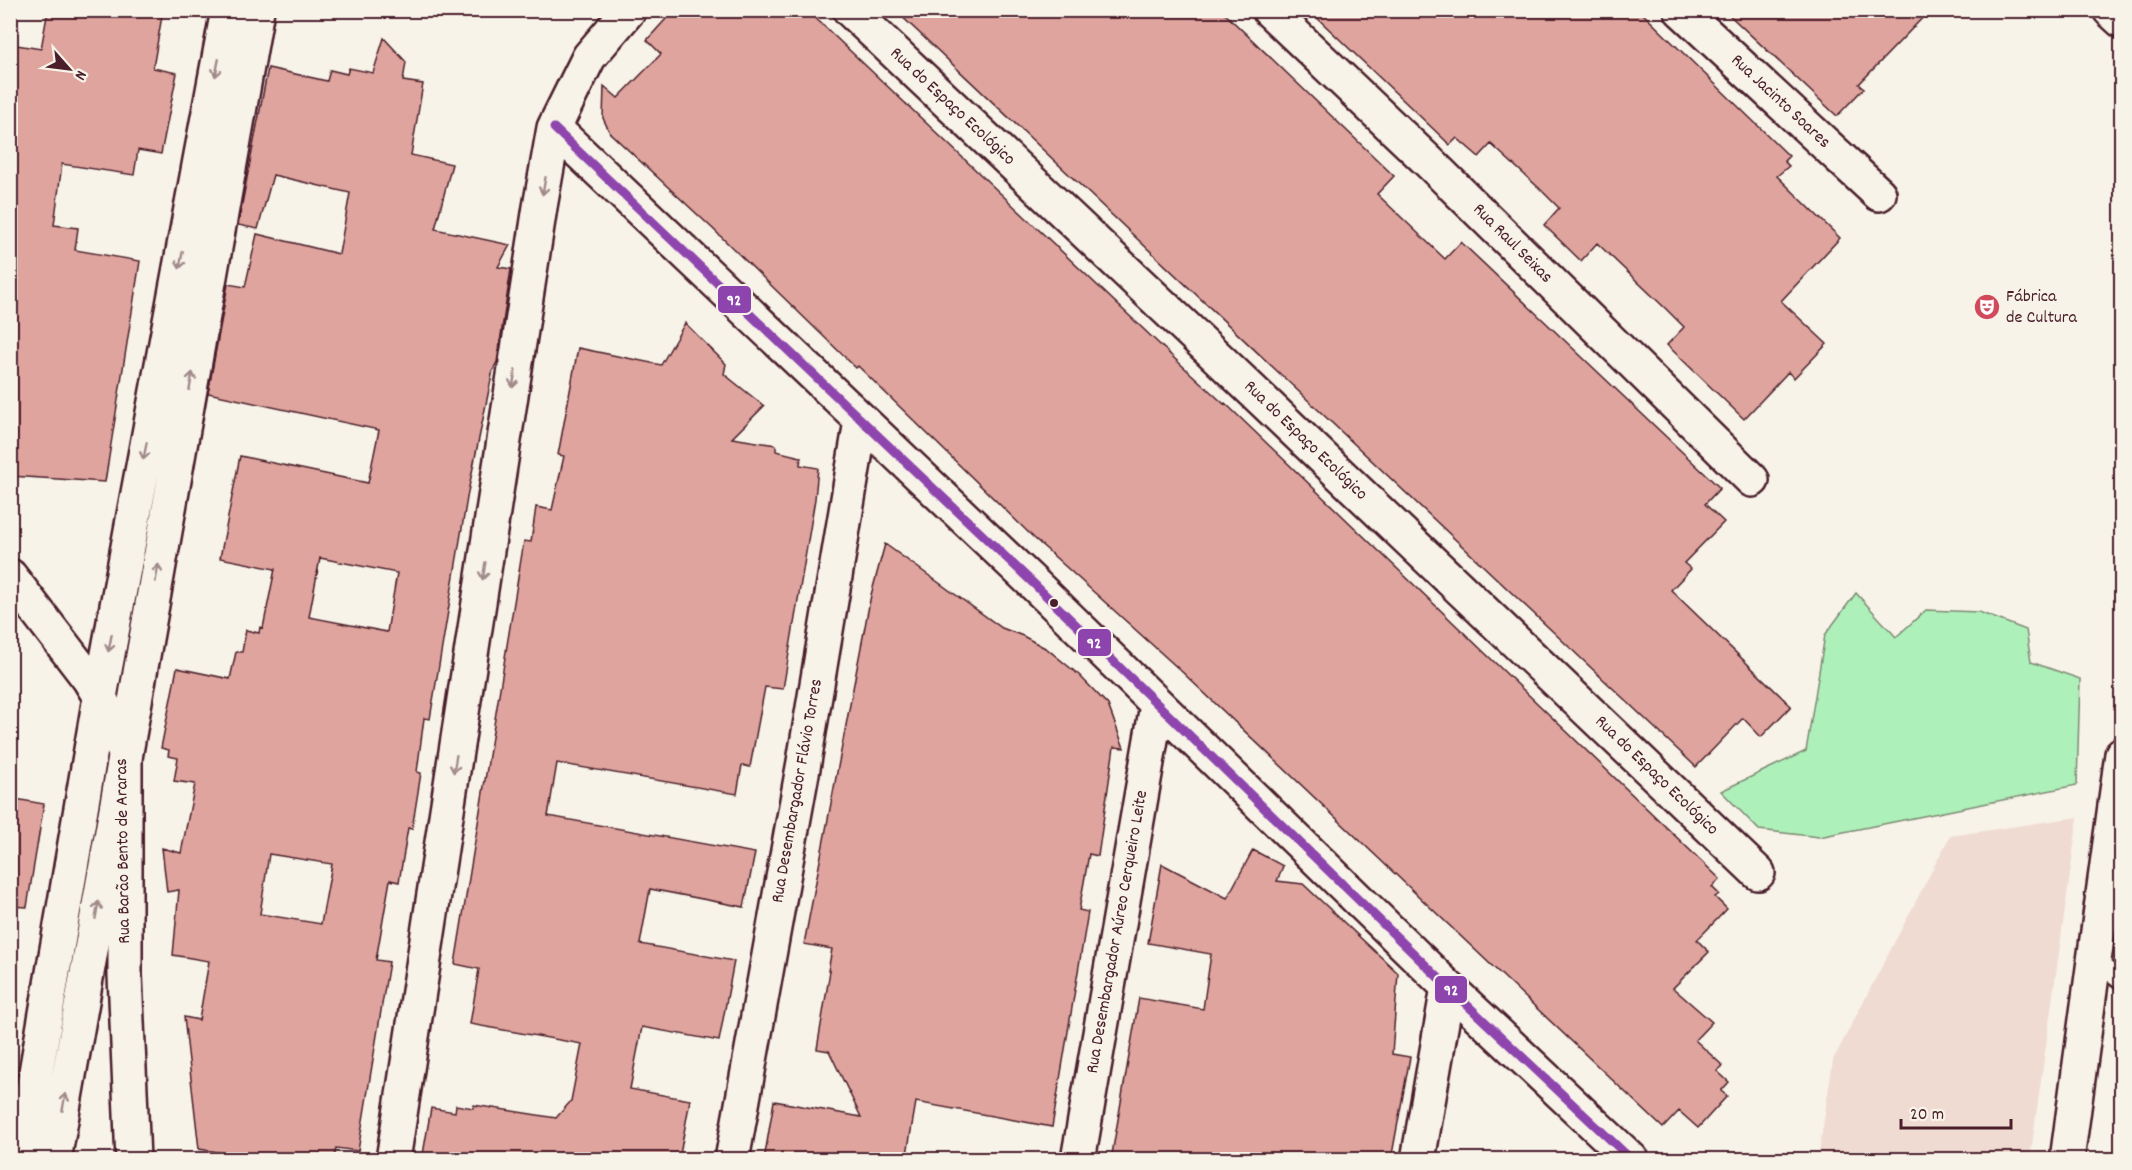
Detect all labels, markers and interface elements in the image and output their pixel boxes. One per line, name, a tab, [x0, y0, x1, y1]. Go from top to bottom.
north arrow	[39, 39, 99, 99]
street label: Rua do Espaço Ecológico	[884, 42, 1020, 172]
street label: Rua Jacinto Soares	[1725, 49, 1835, 155]
one-way arrow	[211, 58, 222, 77]
text: N	[68, 66, 92, 84]
one-way arrow	[538, 176, 549, 195]
street label: Rua Raul Seixas	[1466, 198, 1558, 290]
one-way arrow	[175, 249, 186, 269]
line badge: 92	[717, 285, 752, 314]
place label: Fábrica de Cultura	[2006, 285, 2077, 331]
text: 92	[727, 290, 741, 313]
theatre icon: Fábrica de Cultura	[1972, 292, 2002, 322]
one-way arrow	[508, 368, 519, 388]
one-way arrow	[186, 372, 197, 391]
street label: Rua do Espaço Ecológico	[1237, 375, 1373, 507]
one-way arrow	[140, 441, 151, 461]
one-way arrow	[479, 561, 490, 581]
one-way arrow	[152, 564, 163, 583]
unlabelled marker	[1048, 597, 1060, 609]
line badge: 92	[1077, 628, 1112, 657]
one-way arrow	[104, 633, 115, 652]
text: 92	[1087, 633, 1101, 656]
street label: Rua Desembargador Flávio Torres	[766, 677, 830, 905]
street label: Rua do Espaço Ecológico	[1588, 710, 1724, 842]
one-way arrow	[449, 754, 460, 774]
street label: Rua Barão Bento de Araras	[110, 758, 138, 944]
street label: Rua Desembargador Aúreo Cerqueiro Leite	[1081, 788, 1155, 1076]
one-way arrow	[92, 900, 103, 920]
line badge: 92	[1434, 975, 1468, 1004]
text: 92	[1444, 980, 1458, 1003]
scale bar	[1901, 1092, 2010, 1130]
one-way arrow	[59, 1093, 70, 1112]
text: 20 m	[1910, 1103, 1944, 1128]

